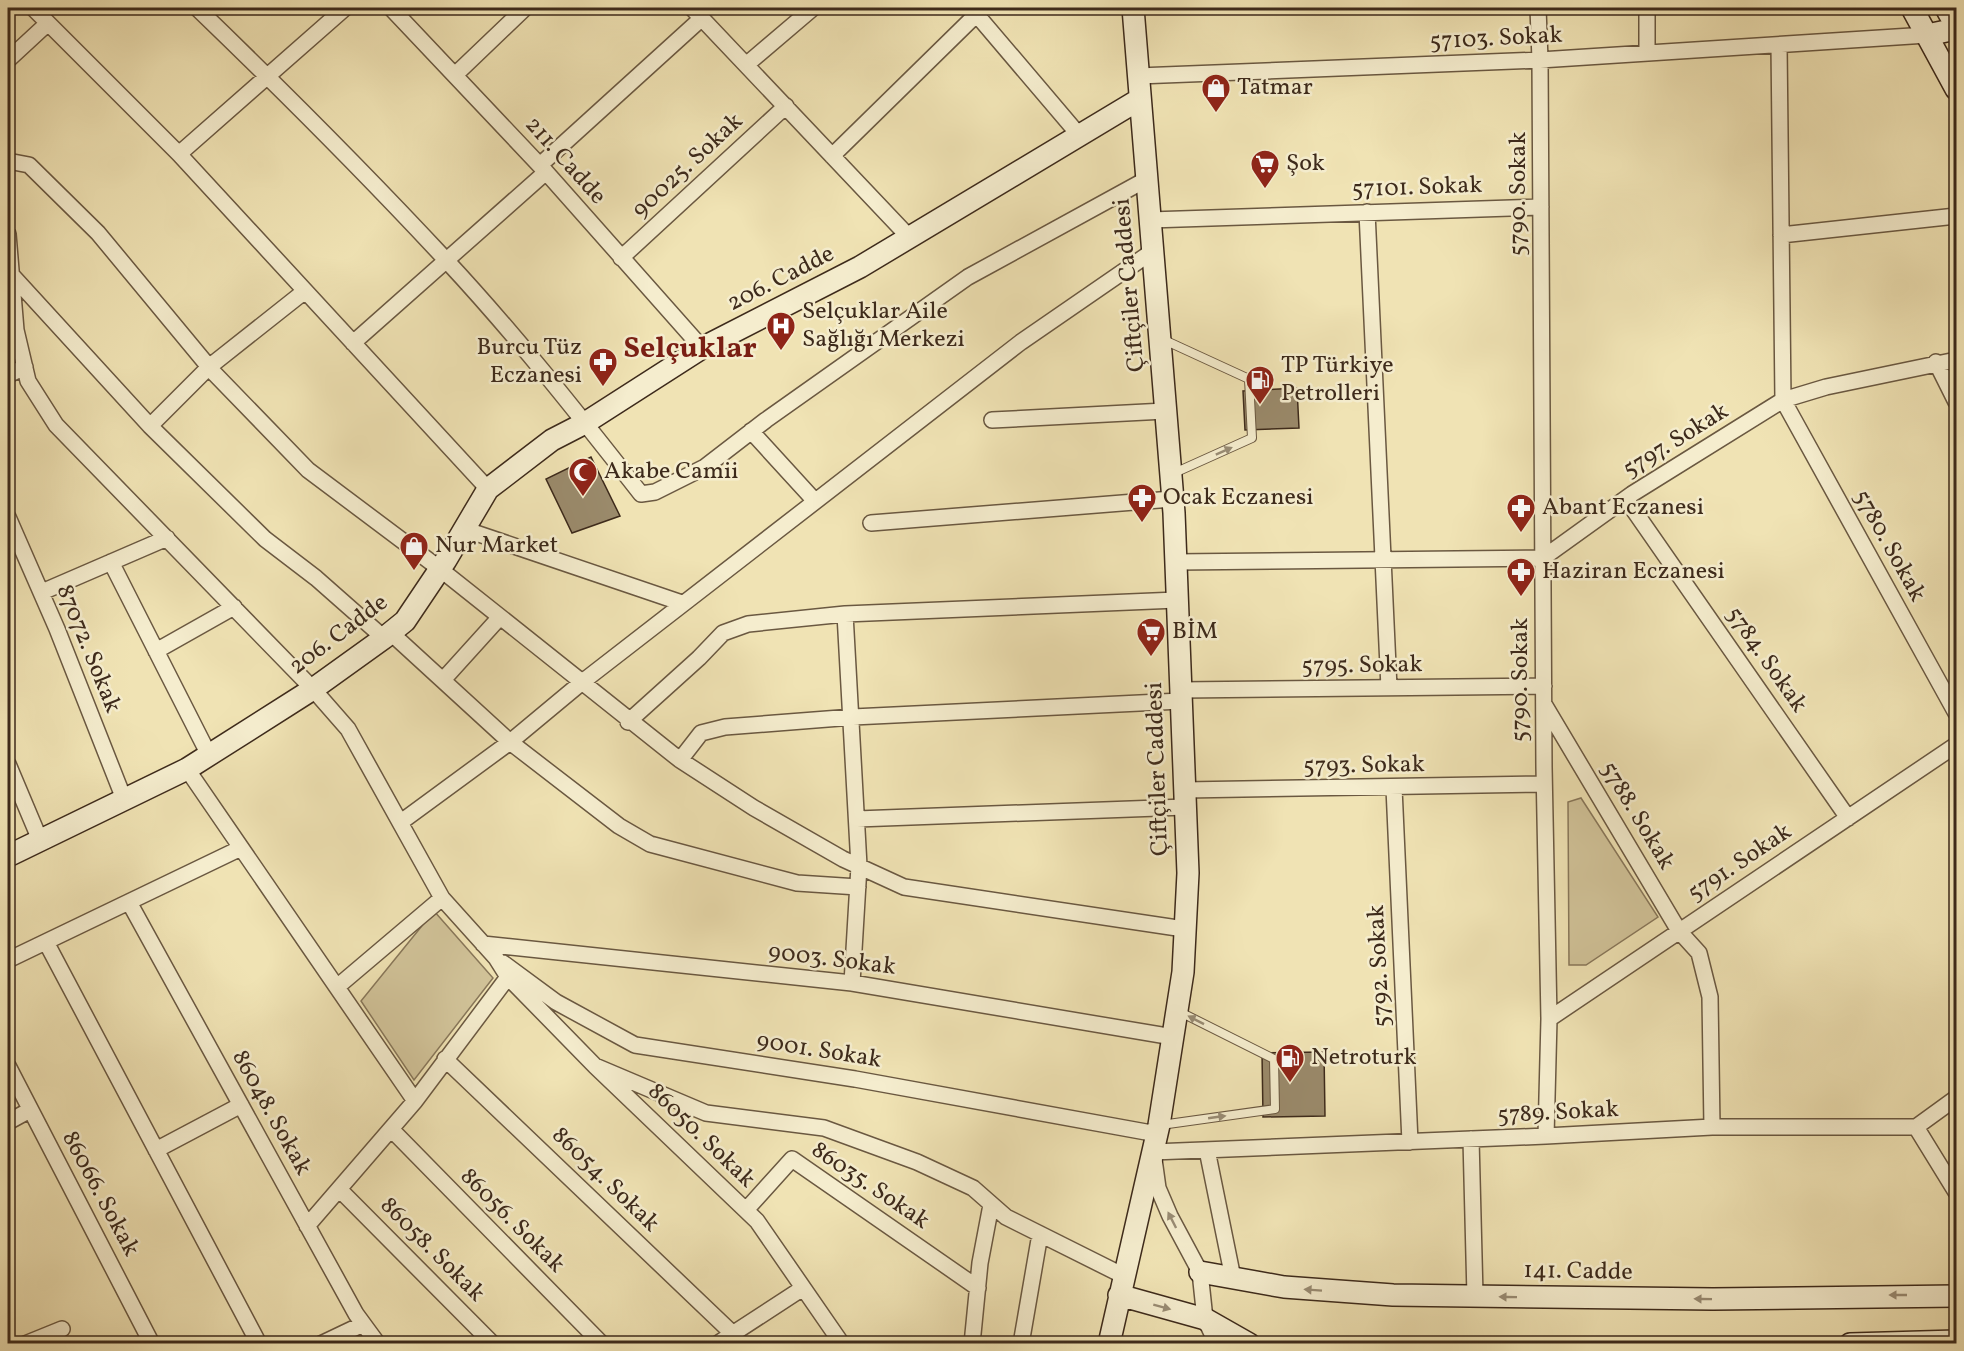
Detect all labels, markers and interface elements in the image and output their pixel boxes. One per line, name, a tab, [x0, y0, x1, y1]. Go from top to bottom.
street label: 57103. Sokak	[1429, 19, 1563, 59]
place label: Tatmar	[1237, 71, 1313, 105]
shop icon: Tatmar	[1200, 72, 1232, 114]
street label: 90025. Sokak	[625, 105, 751, 227]
street label: 211. Cadde	[516, 109, 614, 213]
street label: 5790. Sokak	[1502, 132, 1536, 256]
place label: Şok	[1286, 147, 1325, 181]
supermarket icon: Şok	[1249, 148, 1281, 190]
street label: 57101. Sokak	[1351, 169, 1483, 207]
street label: Çiftçiler Caddesi	[1105, 197, 1155, 373]
street label: 206. Cadde	[722, 238, 840, 320]
place label: Selçuklar Aile Sağlığı Merkezi	[802, 295, 965, 357]
hospital icon: Selçuklar Aile Sağlığı Merkezi	[765, 310, 797, 352]
district label: Selçuklar	[623, 328, 757, 370]
place label: Burcu Tüz Eczanesi	[476, 331, 582, 393]
pharmacy icon: Burcu Tüz Eczanesi	[587, 346, 619, 388]
place label: TP Türkiye Petrolleri	[1281, 349, 1394, 411]
fuel station icon: TP Türkiye Petrolleri	[1244, 364, 1276, 406]
street label: 5797. Sokak	[1617, 395, 1735, 487]
one-way arrow	[1215, 446, 1233, 456]
place label: Akabe Camii	[604, 455, 739, 489]
mosque icon: Akabe Camii	[567, 456, 599, 498]
place label: Ocak Eczanesi	[1163, 481, 1313, 515]
pharmacy icon: Ocak Eczanesi	[1126, 482, 1158, 524]
street label: 5780. Sokak	[1844, 484, 1934, 608]
place label: Abant Eczanesi	[1542, 491, 1704, 525]
pharmacy icon: Abant Eczanesi	[1505, 492, 1537, 534]
place label: Nur Market	[435, 529, 558, 563]
shop icon: Nur Market	[398, 530, 430, 572]
place label: Haziran Eczanesi	[1542, 555, 1725, 589]
pharmacy icon: Haziran Eczanesi	[1505, 556, 1537, 598]
street label: 87072. Sokak	[47, 580, 129, 718]
street label: 206. Cadde	[282, 586, 396, 684]
street label: 5784. Sokak	[1717, 600, 1815, 720]
place label: BİM	[1172, 615, 1218, 649]
supermarket icon: BİM	[1135, 616, 1167, 658]
street label: 5790. Sokak	[1504, 618, 1538, 742]
street label: 5795. Sokak	[1301, 648, 1423, 684]
street label: Çiftçiler Caddesi	[1138, 681, 1178, 857]
street label: 5793. Sokak	[1303, 748, 1425, 784]
street label: 5788. Sokak	[1591, 755, 1683, 877]
street label: 5791. Sokak	[1681, 816, 1799, 910]
street label: 5792. Sokak	[1360, 904, 1400, 1028]
street label: 9003. Sokak	[766, 935, 898, 985]
one-way arrow	[1187, 1016, 1204, 1025]
street label: 9001. Sokak	[754, 1024, 884, 1078]
place label: Netroturk	[1311, 1041, 1417, 1075]
fuel station icon: Netroturk	[1274, 1042, 1306, 1084]
street label: 86048. Sokak	[223, 1044, 319, 1182]
street label: 86050. Sokak	[639, 1076, 763, 1196]
street label: 5789. Sokak	[1496, 1093, 1620, 1133]
one-way arrow	[1208, 1113, 1227, 1122]
street label: 86054. Sokak	[543, 1120, 667, 1240]
street label: 86066. Sokak	[53, 1125, 147, 1263]
street label: 86035. Sokak	[804, 1134, 936, 1238]
street label: 86056. Sokak	[452, 1161, 572, 1281]
street label: 86058. Sokak	[372, 1190, 492, 1310]
one-way arrow	[1168, 1212, 1177, 1229]
street label: 141. Cadde	[1523, 1254, 1633, 1290]
one-way arrow	[1304, 1285, 1323, 1294]
one-way arrow	[1889, 1291, 1908, 1300]
one-way arrow	[1499, 1292, 1518, 1302]
one-way arrow	[1694, 1294, 1713, 1304]
one-way arrow	[1153, 1303, 1171, 1312]

